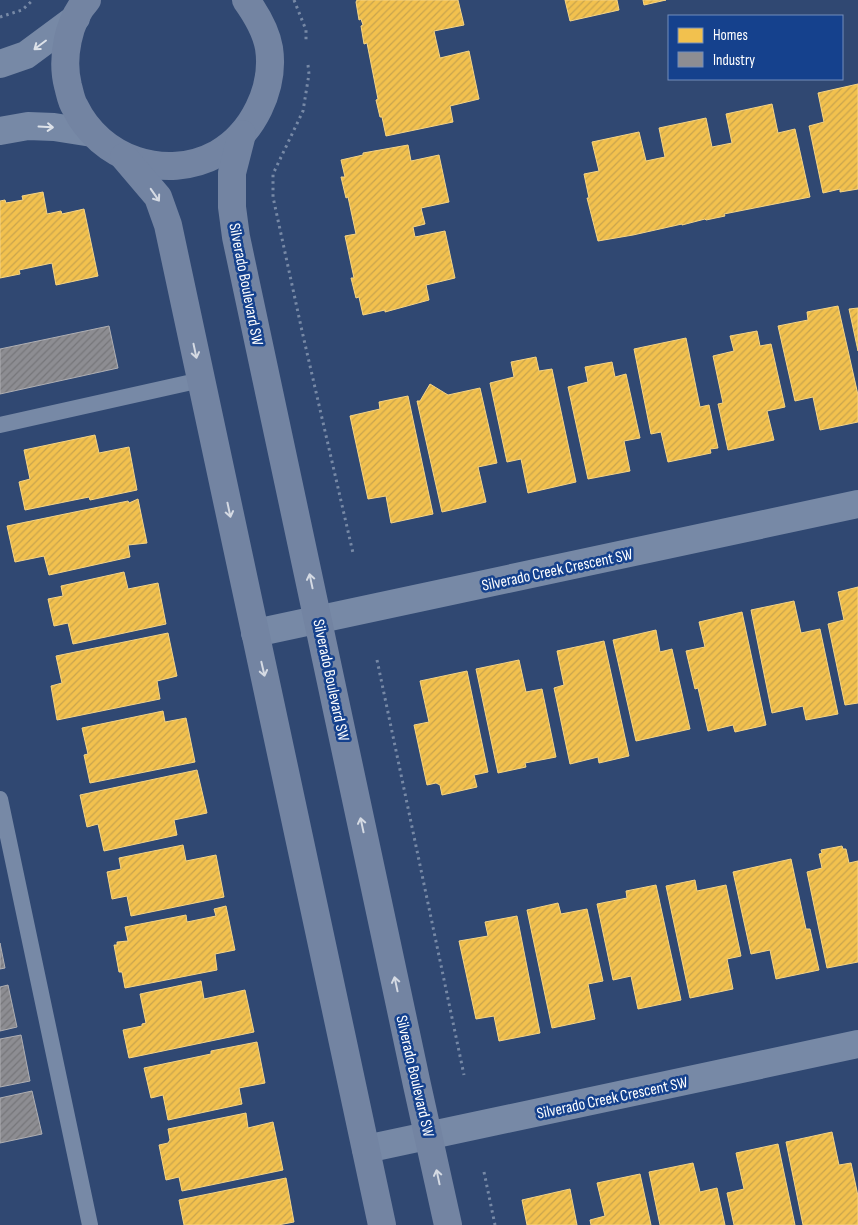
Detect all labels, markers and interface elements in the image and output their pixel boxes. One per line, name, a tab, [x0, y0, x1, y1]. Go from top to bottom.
legend	[668, 15, 843, 80]
text: Homes	[713, 26, 748, 45]
one-way arrow	[33, 40, 47, 50]
text: Industry	[713, 51, 755, 70]
one-way arrow	[37, 122, 53, 131]
one-way arrow	[150, 188, 160, 202]
street label: Silverado Boulevard SW	[224, 221, 267, 348]
one-way arrow	[191, 343, 200, 359]
one-way arrow	[225, 502, 234, 518]
street label: Silverado Creek Crescent SW	[480, 545, 635, 596]
one-way arrow	[305, 573, 315, 589]
street label: Silverado Boulevard SW	[308, 618, 353, 744]
one-way arrow	[259, 661, 268, 677]
one-way arrow	[357, 818, 366, 834]
one-way arrow	[391, 977, 400, 993]
street label: Silverado Boulevard SW	[391, 1014, 438, 1140]
street label: Silverado Creek Crescent SW	[535, 1073, 690, 1124]
one-way arrow	[433, 1170, 442, 1186]

